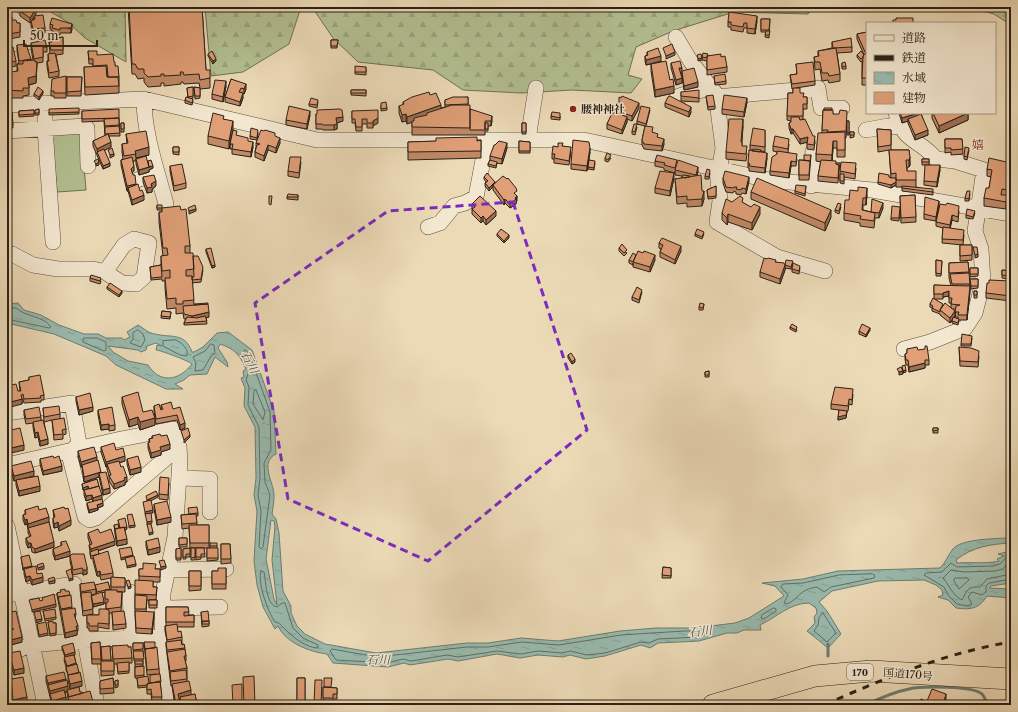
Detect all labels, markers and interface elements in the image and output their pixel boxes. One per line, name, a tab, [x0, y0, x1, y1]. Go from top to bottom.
scale bar	[24, 22, 97, 48]
legend	[866, 22, 996, 114]
text: 50 m	[30, 28, 59, 43]
text: 道路	[902, 30, 926, 45]
text: 鉄道	[901, 50, 926, 65]
text: 水域	[902, 70, 926, 85]
text: 建物	[902, 90, 926, 105]
place label: 腰神神社	[581, 102, 625, 116]
marker: 腰神神社	[568, 104, 578, 114]
district label: 嬉	[972, 137, 984, 152]
water label: 石川	[238, 348, 263, 378]
water label: 石川	[687, 622, 715, 640]
water label: 石川	[366, 652, 392, 667]
road number: 170	[847, 664, 873, 680]
street label: 国道170号	[882, 665, 934, 683]

